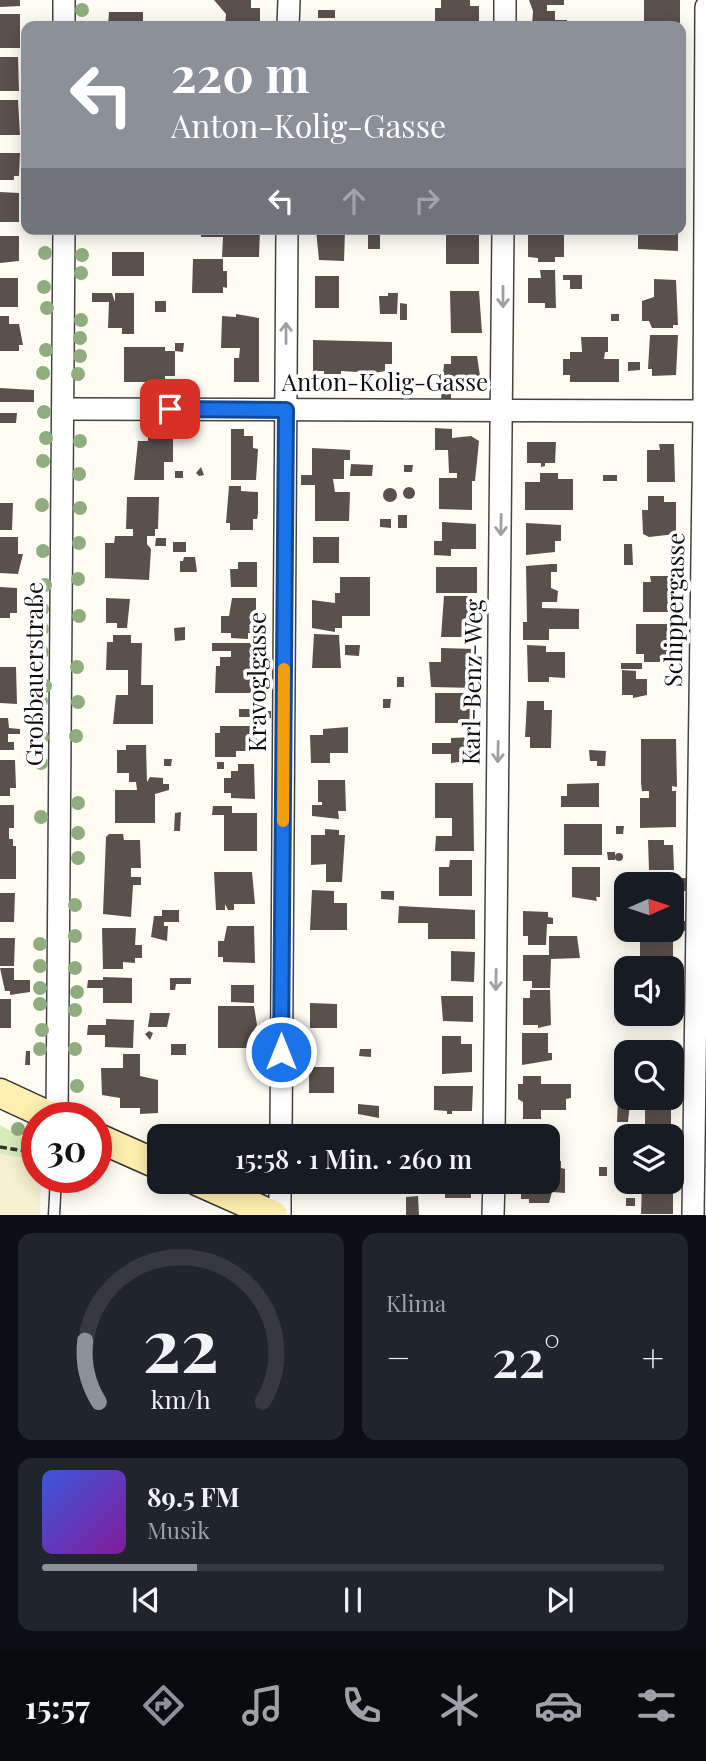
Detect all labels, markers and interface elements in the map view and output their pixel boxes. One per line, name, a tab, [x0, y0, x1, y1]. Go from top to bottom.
text: 220 m	[171, 40, 310, 105]
icon: left	[56, 49, 147, 140]
text: Anton-Kolig-Gasse	[171, 103, 446, 146]
icon: left	[262, 182, 300, 220]
icon: ahead	[335, 182, 373, 220]
icon: right	[408, 182, 446, 220]
one-way arrow	[496, 286, 510, 309]
one-way arrow	[279, 321, 293, 344]
street label: Anton-Kolig-Gasse	[281, 365, 488, 397]
pin	[140, 379, 200, 439]
icon: arrive	[151, 390, 189, 428]
one-way arrow	[494, 513, 508, 536]
street label: Schippergasse	[656, 532, 690, 687]
street label: Großbauerstraße	[17, 582, 49, 766]
street label: Karl-Benz-Weg	[454, 598, 488, 765]
street label: Kravoglgasse	[240, 612, 272, 752]
one-way arrow	[492, 741, 505, 764]
north arrow	[614, 872, 684, 942]
map controls	[614, 872, 684, 1194]
button: sound	[614, 956, 684, 1026]
one-way arrow	[489, 968, 503, 991]
position arrow	[244, 1015, 318, 1089]
button: search	[614, 1040, 684, 1110]
speed limit sign: 30	[21, 1102, 112, 1193]
button: layers	[614, 1124, 684, 1194]
text: 15:58 · 1 Min. · 260 m	[235, 1141, 472, 1176]
text: Klima	[386, 1287, 446, 1318]
text: 22	[143, 1294, 219, 1391]
text: 22°	[492, 1322, 560, 1391]
text: −	[386, 1331, 411, 1382]
text: +	[642, 1331, 664, 1382]
text: km/h	[151, 1382, 211, 1415]
text: 89.5 FM	[147, 1479, 240, 1514]
text: Musik	[147, 1514, 210, 1545]
icon: previous	[127, 1581, 165, 1619]
icon: pause	[334, 1581, 372, 1619]
icon: next	[541, 1581, 579, 1619]
icon: directions	[139, 1681, 188, 1730]
icon: music	[238, 1681, 287, 1730]
icon: phone	[337, 1681, 386, 1730]
icon: climate	[435, 1681, 484, 1730]
icon: car	[534, 1681, 583, 1730]
icon: filters	[632, 1681, 681, 1730]
text: 15:57	[25, 1684, 90, 1727]

